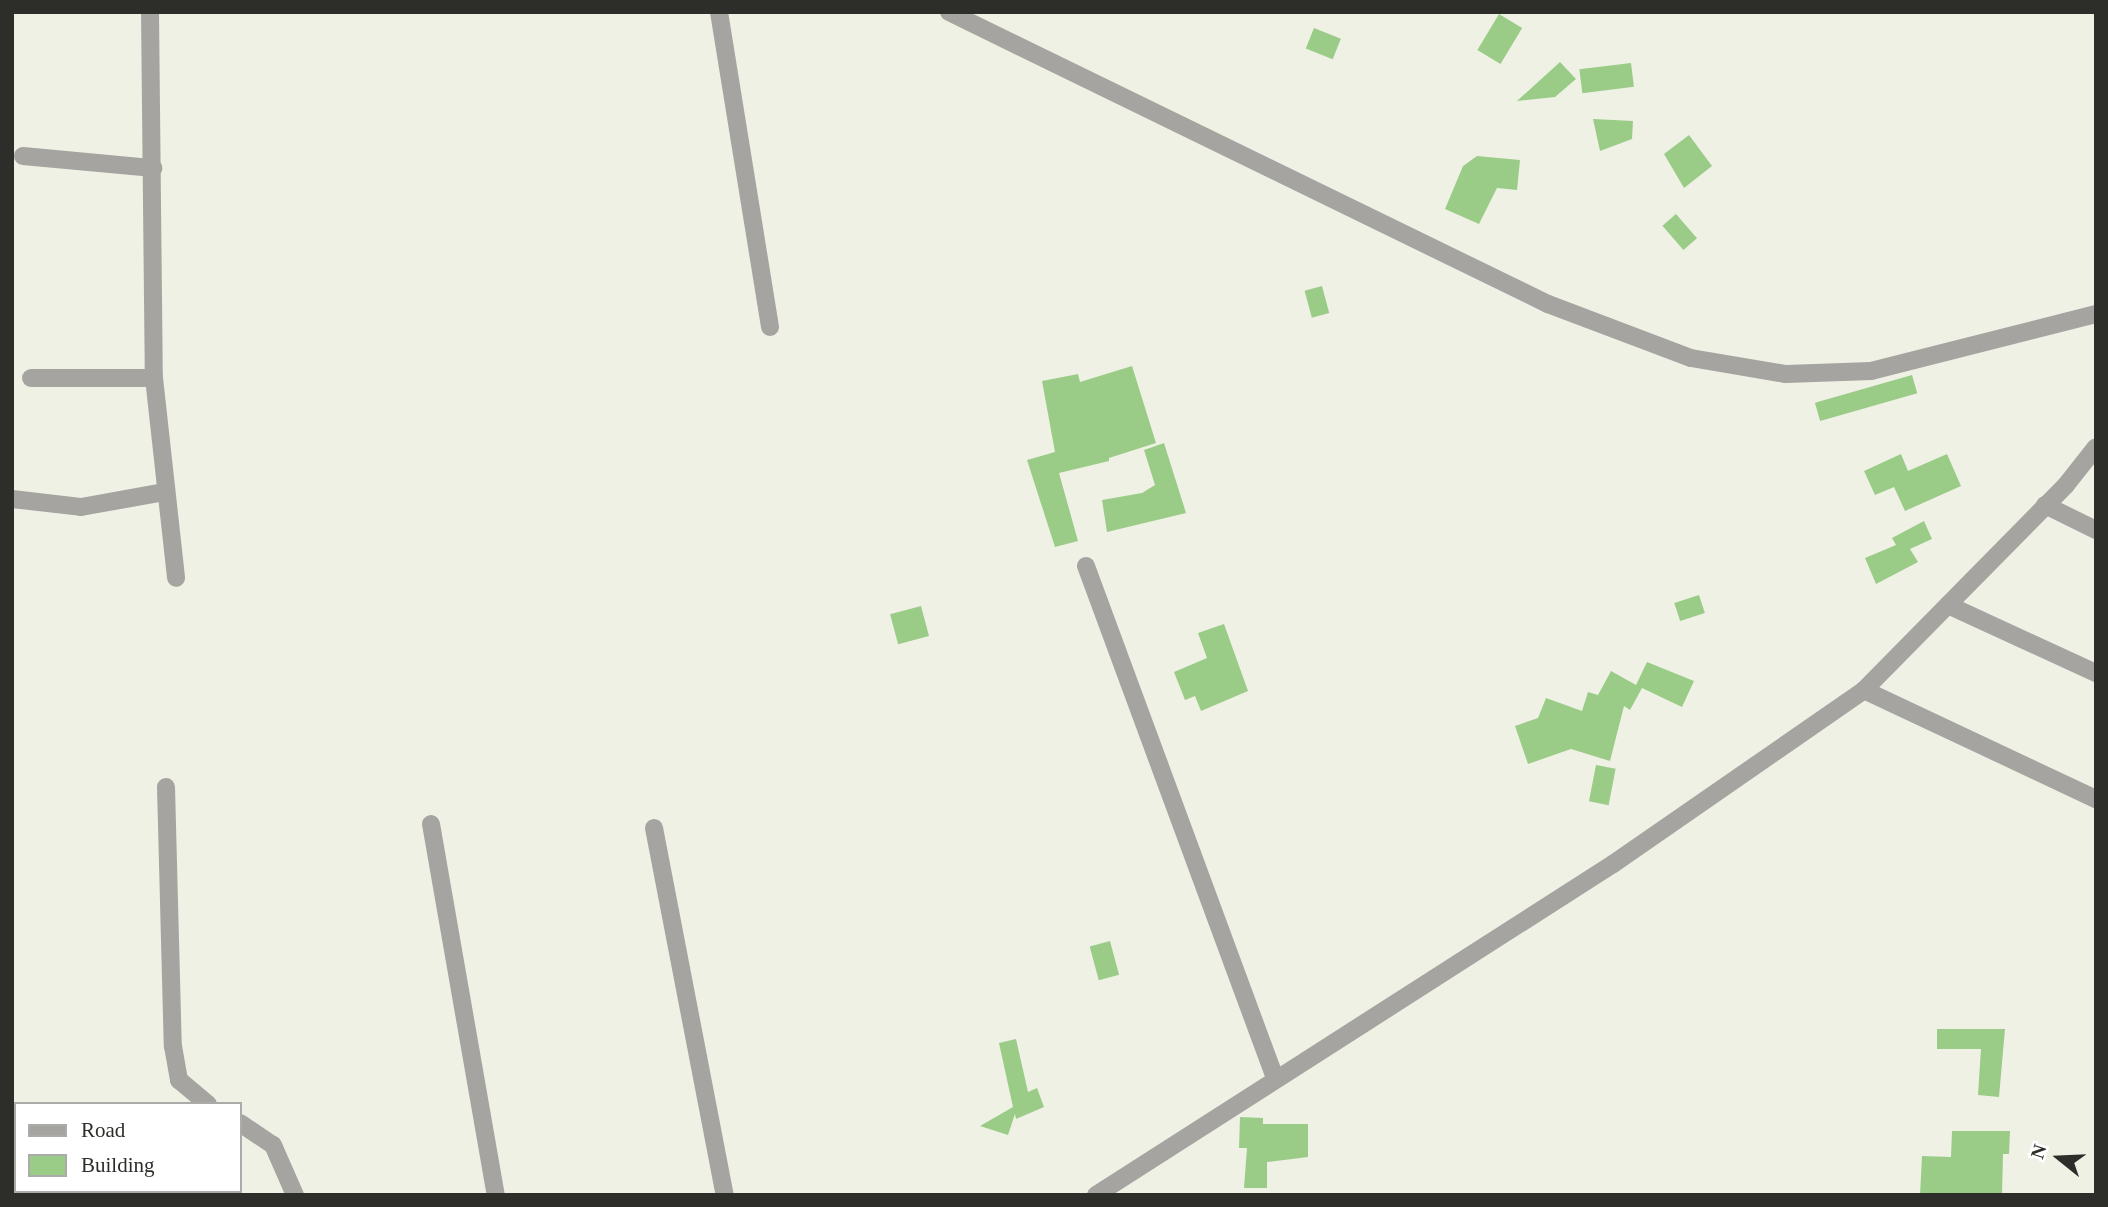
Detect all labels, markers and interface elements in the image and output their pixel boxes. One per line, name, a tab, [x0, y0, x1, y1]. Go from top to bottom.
legend	[14, 1102, 242, 1193]
text: Road	[81, 1118, 125, 1142]
north arrow	[2024, 1123, 2094, 1193]
text: N	[2026, 1142, 2051, 1161]
text: Building	[81, 1153, 155, 1177]

